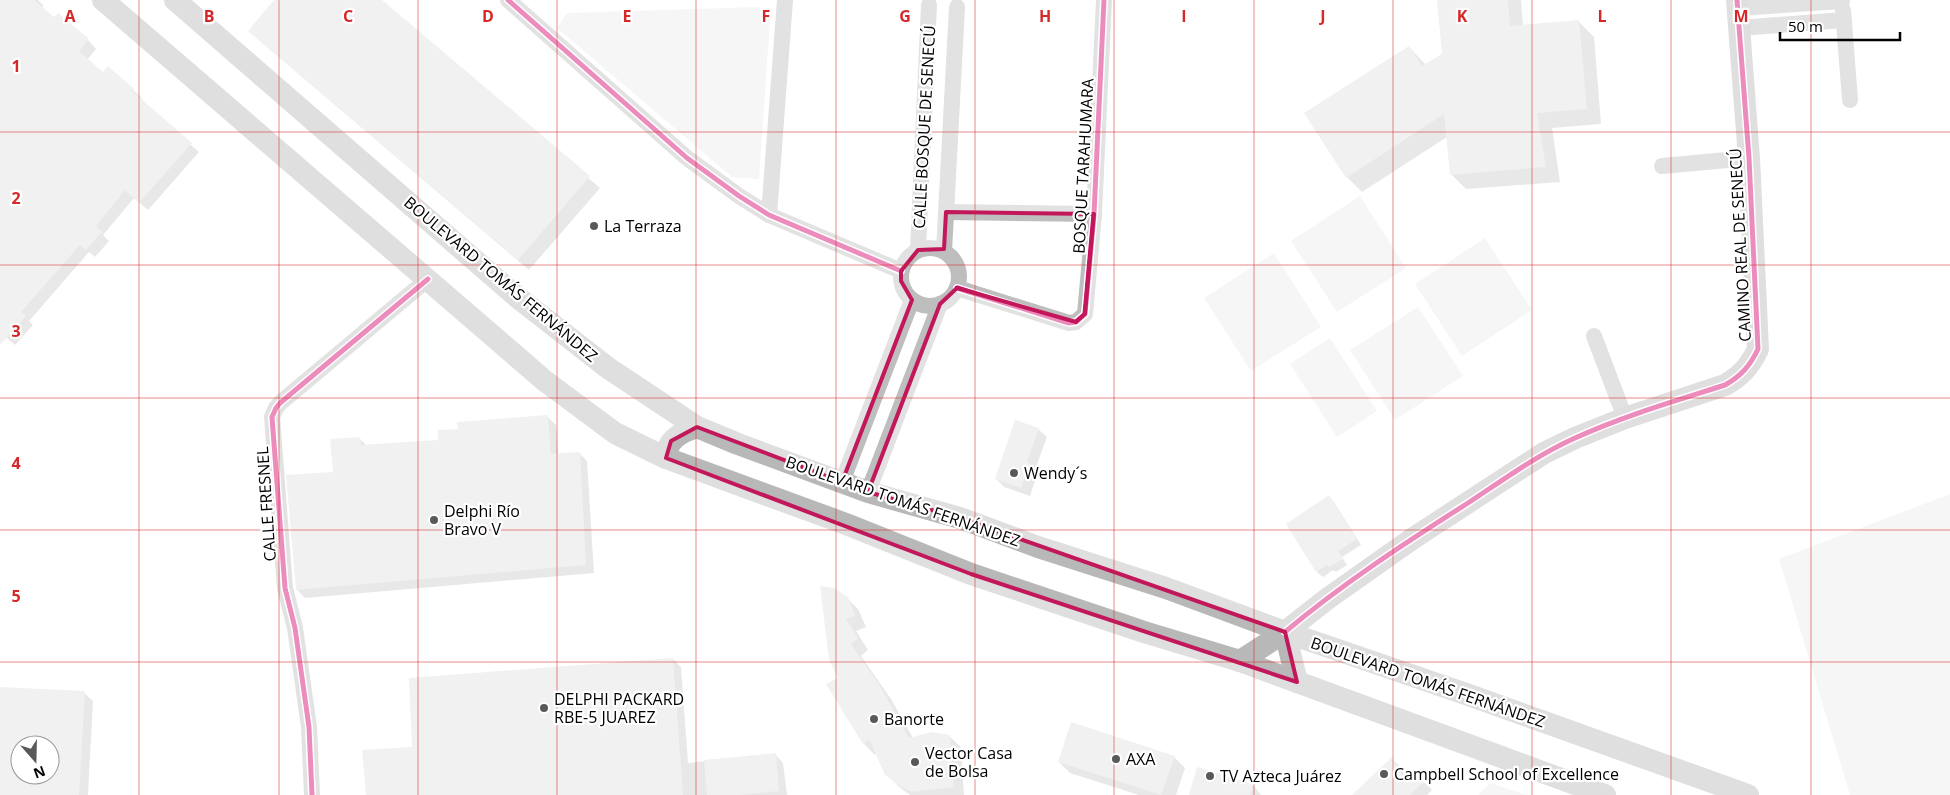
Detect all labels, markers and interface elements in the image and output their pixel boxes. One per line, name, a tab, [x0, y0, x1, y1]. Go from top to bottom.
text: A	[64, 5, 76, 27]
text: B	[204, 5, 214, 27]
text: C	[343, 5, 353, 27]
text: D	[482, 5, 494, 27]
text: E	[623, 5, 632, 27]
text: F	[762, 5, 770, 27]
text: G	[899, 5, 911, 27]
text: H	[1039, 5, 1051, 27]
text: I	[1181, 5, 1187, 27]
text: J	[1318, 5, 1326, 27]
text: K	[1457, 5, 1468, 27]
text: L	[1597, 5, 1607, 27]
text: M	[1733, 5, 1749, 27]
scale bar	[1780, 10, 1900, 42]
text: 50 m	[1788, 16, 1823, 36]
street label: CALLE BOSQUE DE SENECÚ	[908, 25, 940, 229]
text: 1	[11, 55, 21, 77]
street label: BOSQUE TARAHUMARA	[1067, 77, 1099, 254]
street label: CAMINO REAL DE SENECÚ	[1724, 148, 1756, 342]
text: 2	[11, 187, 21, 209]
street label: BOULEVARD TOMÁS FERNÁNDEZ	[399, 191, 603, 367]
place label: La Terraza	[604, 215, 682, 237]
marker: La Terraza	[588, 220, 600, 232]
text: 3	[11, 320, 21, 342]
street label: CALLE FRESNEL	[251, 446, 281, 562]
street label: BOULEVARD TOMÁS FERNÁNDEZ	[783, 450, 1023, 552]
text: 4	[11, 452, 21, 474]
place label: Wendy´s	[1024, 462, 1087, 484]
marker: Wendy´s	[1008, 467, 1020, 479]
place label: Delphi Río Bravo V	[444, 500, 520, 540]
marker: Delphi Río Bravo V	[428, 514, 440, 526]
text: 5	[11, 585, 21, 607]
street label: BOULEVARD TOMÁS FERNÁNDEZ	[1308, 631, 1548, 733]
place label: DELPHI PACKARD RBE-5 JUAREZ	[554, 688, 684, 728]
marker: DELPHI PACKARD RBE-5 JUAREZ	[538, 702, 550, 714]
place label: Banorte	[884, 708, 944, 730]
marker: Banorte	[868, 713, 880, 725]
north arrow	[10, 735, 60, 785]
place label: Vector Casa de Bolsa	[925, 742, 1013, 782]
place label: AXA	[1126, 748, 1156, 770]
marker: AXA	[1110, 753, 1122, 765]
marker: Vector Casa de Bolsa	[909, 756, 921, 768]
text: N	[31, 762, 48, 784]
place label: Campbell School of Excellence	[1394, 763, 1619, 785]
place label: TV Azteca Juárez	[1220, 765, 1342, 787]
marker: Campbell School of Excellence	[1378, 768, 1390, 780]
marker: TV Azteca Juárez	[1204, 770, 1216, 782]

